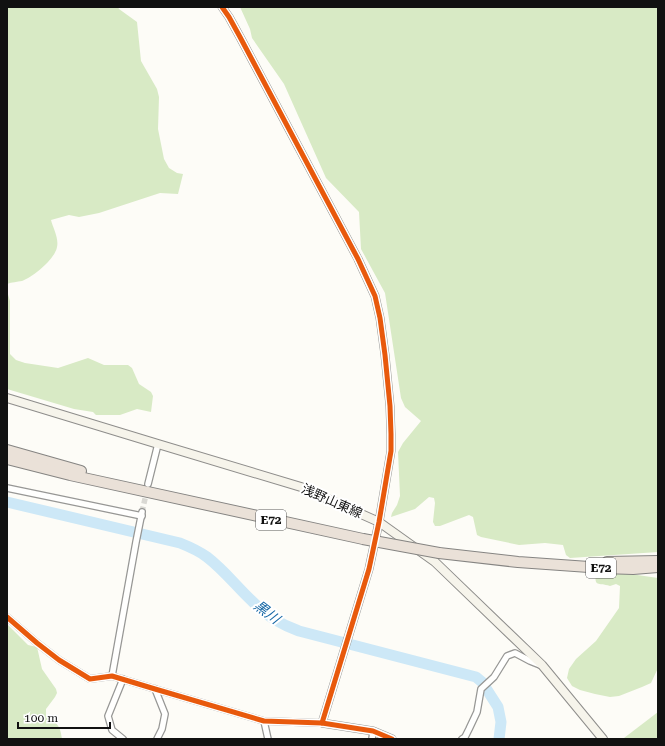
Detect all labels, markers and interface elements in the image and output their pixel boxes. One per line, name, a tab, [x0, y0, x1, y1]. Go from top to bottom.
street label: 浅野山東線	[299, 481, 365, 521]
road number: E72	[256, 510, 286, 530]
road number: E72	[586, 558, 616, 578]
water label: 黒川	[251, 597, 285, 628]
scale bar	[18, 704, 110, 730]
text: 100 m	[24, 711, 58, 725]

